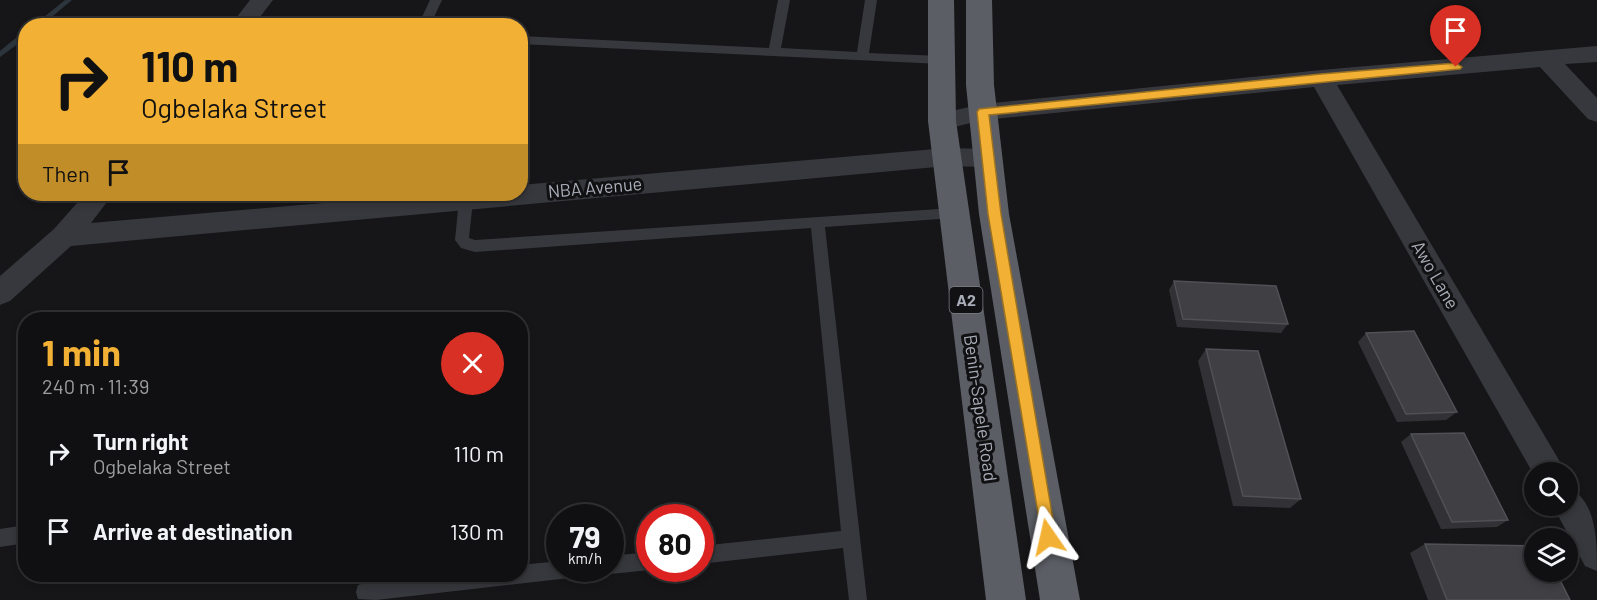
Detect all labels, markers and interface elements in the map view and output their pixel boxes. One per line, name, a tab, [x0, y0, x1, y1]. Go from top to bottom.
pin	[1430, 5, 1481, 67]
icon: arrive	[1439, 14, 1472, 47]
text: 110 m	[141, 40, 238, 90]
icon: right	[42, 42, 120, 120]
text: Ogbelaka Street	[141, 91, 327, 123]
icon: arrive	[102, 156, 135, 189]
text: Then	[42, 160, 90, 186]
street label: NBA Avenue	[547, 172, 643, 202]
street label: Awo Lane	[1408, 236, 1464, 313]
road number: A2	[950, 287, 982, 313]
text: 1 min	[42, 330, 121, 373]
button: close	[441, 332, 504, 395]
street label: Benin-Sapele Road	[960, 333, 1002, 483]
text: 240 m · 11:39	[42, 374, 149, 398]
text: Turn right	[93, 428, 188, 454]
icon: right	[42, 437, 75, 470]
text: 110 m	[454, 440, 504, 466]
text: Ogbelaka Street	[93, 454, 231, 478]
map controls	[1524, 462, 1578, 582]
button: search	[1524, 462, 1578, 516]
speed limit sign: 80	[636, 504, 714, 582]
position arrow	[1016, 505, 1080, 569]
icon: arrive	[42, 515, 75, 548]
text: Arrive at destination	[93, 518, 292, 544]
text: 130 m	[450, 518, 504, 544]
text: 79	[570, 518, 600, 554]
button: layers	[1524, 528, 1578, 582]
text: km/h	[568, 549, 602, 567]

